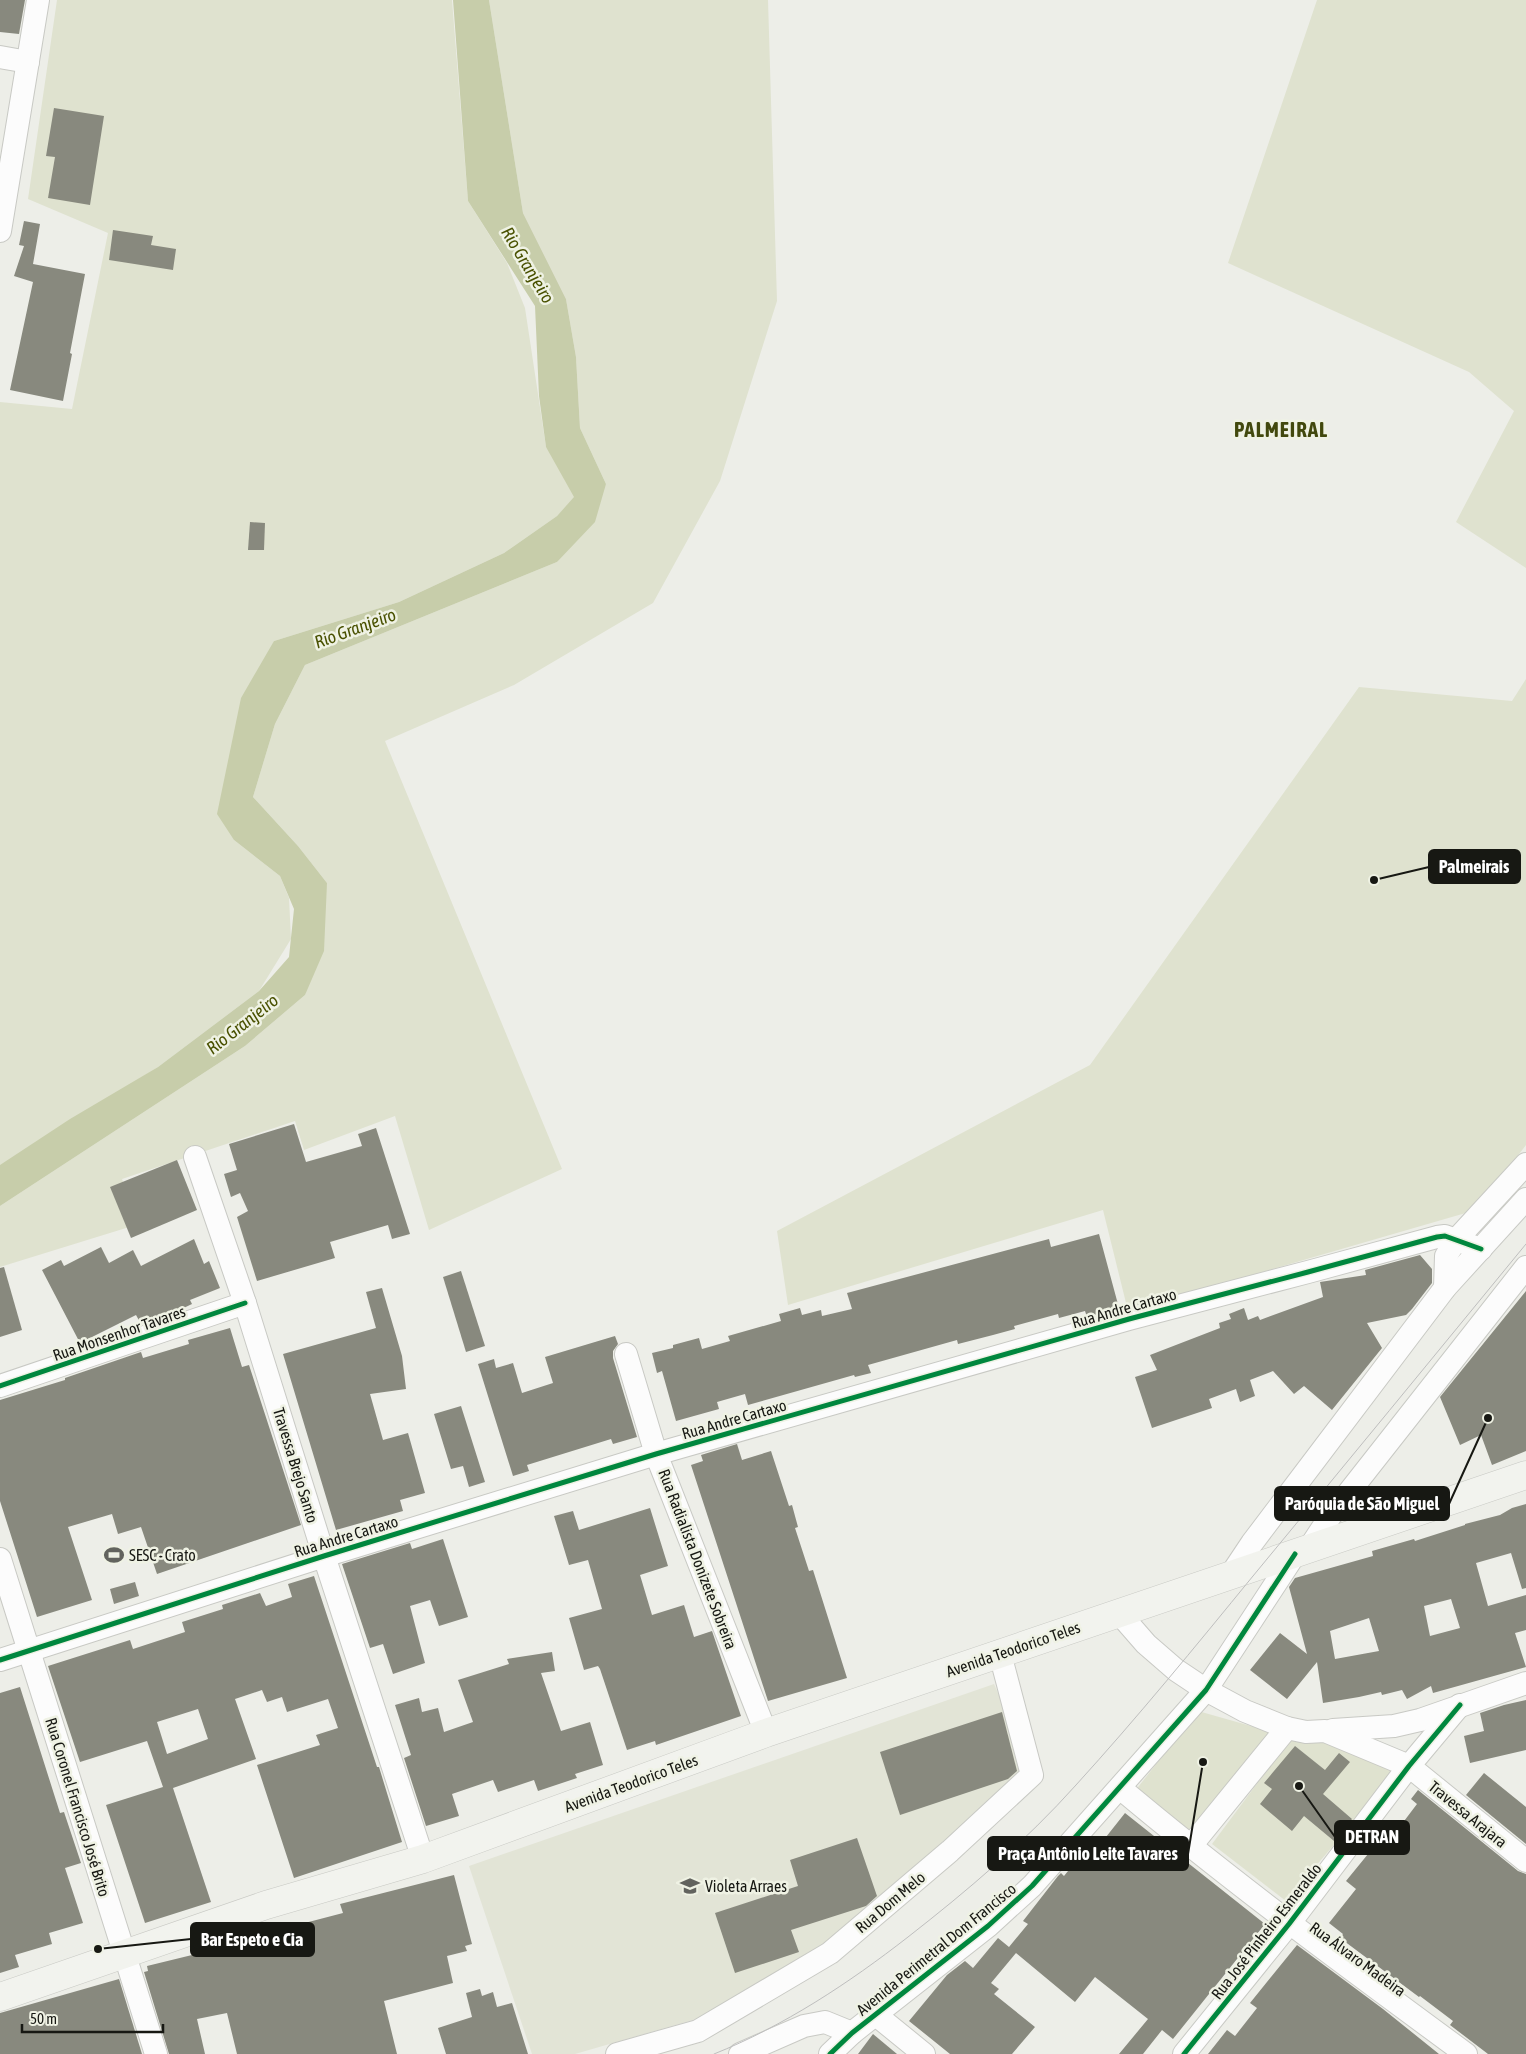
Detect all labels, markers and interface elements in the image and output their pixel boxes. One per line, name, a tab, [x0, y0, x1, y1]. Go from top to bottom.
water label: Rio Granjeiro	[497, 223, 559, 307]
district label: PALMEIRAL	[1234, 417, 1328, 441]
water label: Rio Granjeiro	[311, 604, 399, 652]
callout: Palmeirais	[1429, 850, 1520, 883]
text: Palmeirais	[1439, 856, 1510, 877]
water label: Rio Granjeiro	[202, 990, 282, 1058]
street label: Rua Andre Cartaxo	[1070, 1284, 1178, 1332]
street label: Rua Monsenhor Tavares	[50, 1302, 188, 1364]
street label: Rua Andre Cartaxo	[680, 1395, 788, 1443]
street label: Travessa Brejo Santo	[269, 1405, 322, 1525]
street label: Rua Radialista Donizete Sobreira	[655, 1466, 741, 1652]
callout: Paróquia de São Miguel	[1275, 1487, 1449, 1520]
text: Paróquia de São Miguel	[1285, 1493, 1439, 1514]
street label: Rua Andre Cartaxo	[292, 1512, 400, 1560]
sports icon: SESC - Crato	[103, 1544, 125, 1566]
place label: SESC - Crato	[129, 1546, 196, 1564]
street label: Avenida Teodorico Teles	[944, 1618, 1083, 1680]
street label: Rua Coronel Francisco José Brito	[42, 1715, 114, 1899]
street label: Avenida Teodorico Teles	[562, 1750, 700, 1815]
street label: Travessa Arajara	[1425, 1777, 1511, 1852]
callout: DETRAN	[1335, 1821, 1409, 1854]
text: DETRAN	[1345, 1826, 1399, 1847]
callout: Praça Antônio Leite Tavares	[988, 1837, 1188, 1870]
text: Praça Antônio Leite Tavares	[998, 1843, 1179, 1864]
street label: Rua José Pinheiro Esmeraldo	[1207, 1859, 1325, 2003]
street label: Rua Dom Melo	[852, 1868, 928, 1936]
school or university icon: Violeta Arraes	[679, 1875, 701, 1897]
place label: Violeta Arraes	[705, 1877, 787, 1895]
street label: Avenida Perimetral Dom Francisco	[853, 1879, 1019, 2019]
street label: Rua Álvaro Madeira	[1307, 1918, 1409, 2000]
callout: Bar Espeto e Cia	[191, 1923, 314, 1956]
text: Bar Espeto e Cia	[201, 1929, 303, 1950]
scale bar	[22, 2002, 164, 2034]
text: 50 m	[30, 2010, 57, 2027]

